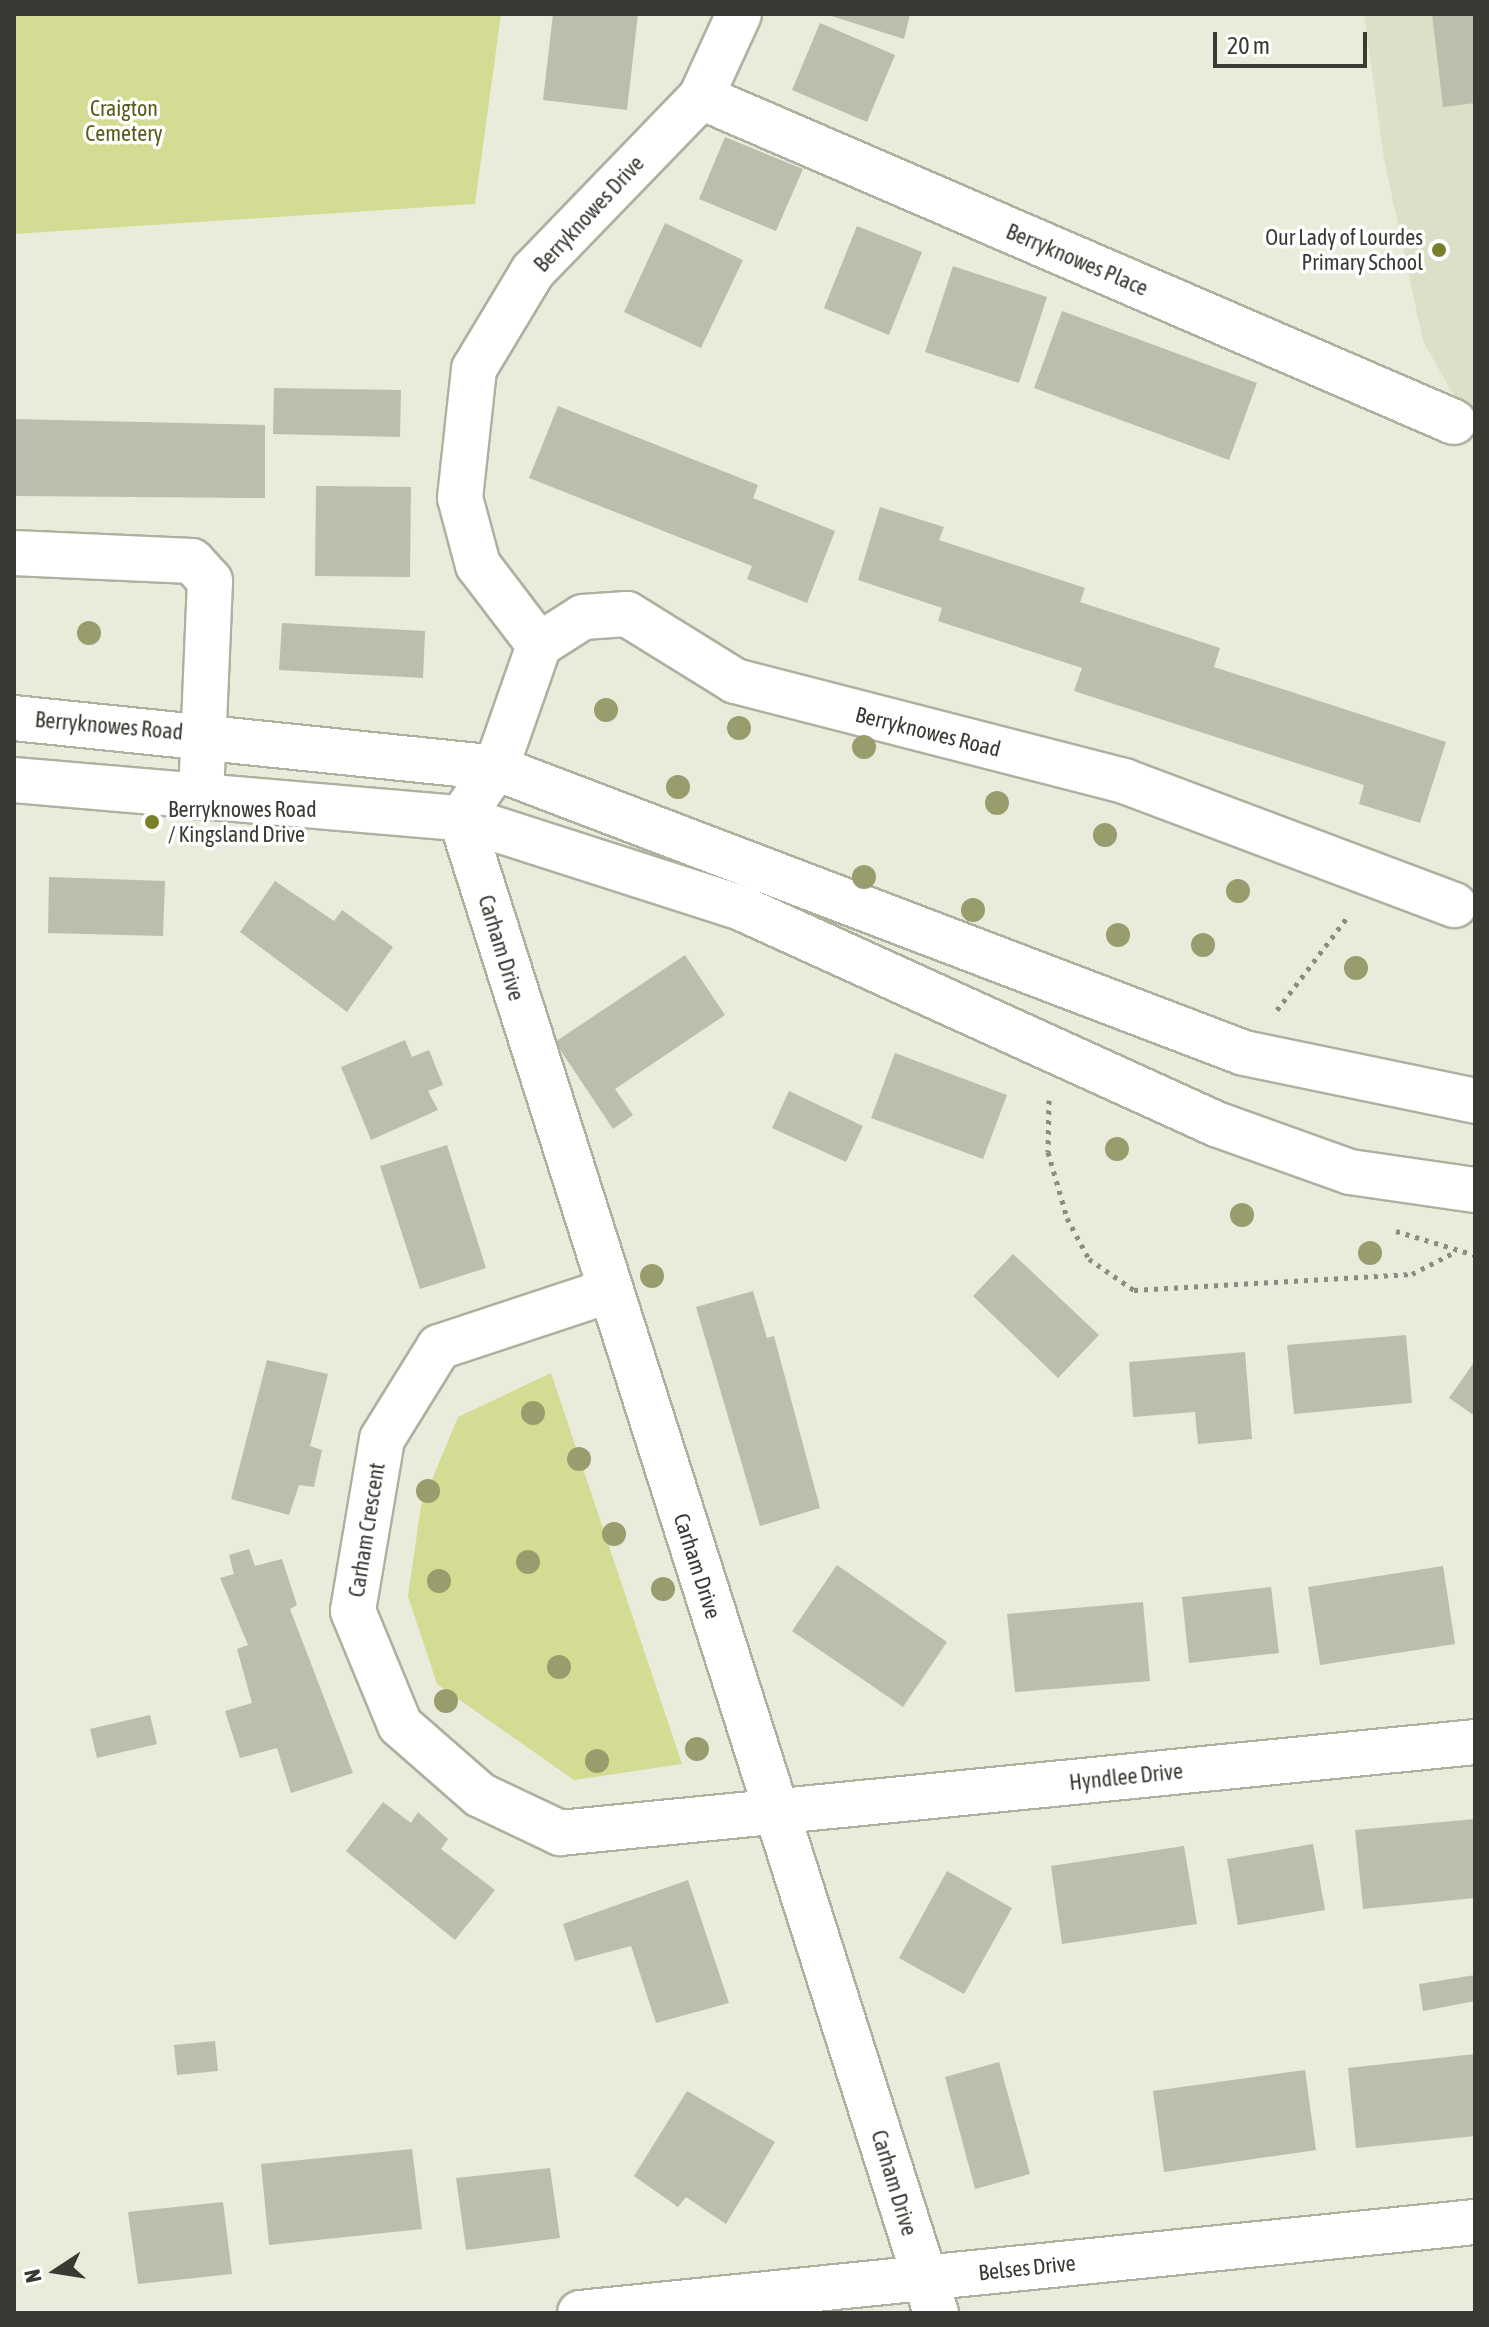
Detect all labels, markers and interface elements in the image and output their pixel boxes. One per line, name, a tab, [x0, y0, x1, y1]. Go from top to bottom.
scale bar	[1217, 16, 1371, 66]
text: 20 m	[1227, 32, 1270, 59]
park label: Craigton Cemetery	[85, 95, 163, 146]
street label: Berryknowes Drive	[528, 150, 650, 278]
street label: Berryknowes Place	[1002, 218, 1152, 302]
place label: Our Lady of Lourdes Primary School	[1265, 224, 1423, 276]
marker: Our Lady of Lourdes Primary School	[1430, 241, 1448, 259]
street label: Berryknowes Road	[853, 701, 1003, 763]
street label: Berryknowes Road	[34, 706, 184, 746]
place label: Berryknowes Road / Kingsland Drive	[168, 796, 317, 848]
marker: Berryknowes Road / Kingsland Drive	[143, 813, 161, 831]
street label: Carham Drive	[472, 892, 530, 1004]
street label: Carham Crescent	[343, 1461, 391, 1599]
street label: Carham Drive	[668, 1510, 726, 1622]
street label: Hyndlee Drive	[1068, 1758, 1184, 1796]
street label: Carham Drive	[865, 2127, 923, 2239]
north arrow	[16, 2231, 96, 2311]
street label: Belses Drive	[977, 2250, 1077, 2286]
text: N	[18, 2267, 47, 2285]

